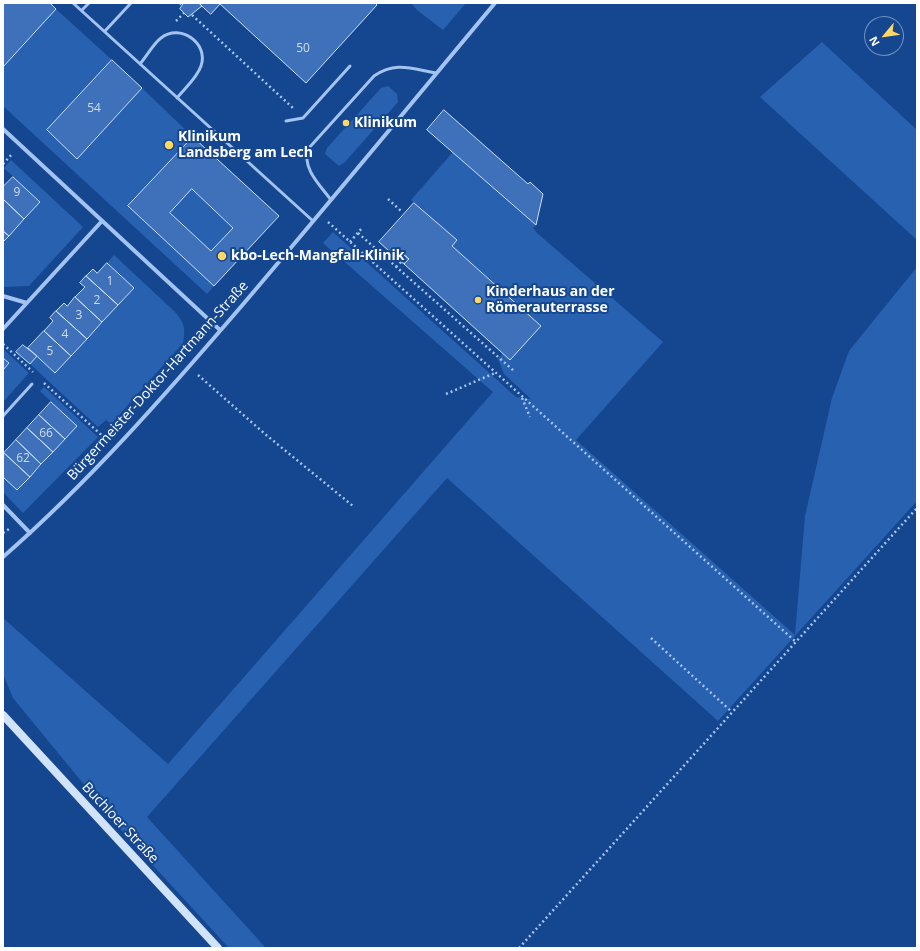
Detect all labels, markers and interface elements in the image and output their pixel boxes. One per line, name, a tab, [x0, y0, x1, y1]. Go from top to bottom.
north arrow	[864, 16, 904, 56]
text: N	[865, 34, 883, 49]
house number: 50	[296, 42, 310, 56]
house number: 54	[87, 102, 101, 116]
place label: Klinikum	[354, 115, 417, 131]
marker: Klinikum	[341, 118, 351, 128]
place label: Klinikum Landsberg am Lech	[178, 129, 313, 162]
marker: Klinikum Landsberg am Lech	[163, 139, 175, 151]
house number: 9	[14, 186, 20, 200]
place label: kbo-Lech-Mangfall-Klinik	[231, 248, 404, 264]
marker: kbo-Lech-Mangfall-Klinik	[216, 250, 228, 262]
house number: 1	[107, 275, 113, 289]
street label: Bürgermeister-Doktor-Hartmann-Straße	[64, 278, 252, 484]
place label: Kinderhaus an der Römerauterrasse	[486, 284, 614, 316]
house number: 2	[94, 294, 100, 308]
marker: Kinderhaus an der Römerauterrasse	[473, 295, 483, 305]
house number: 3	[76, 309, 82, 323]
house number: 4	[62, 328, 68, 342]
house number: 5	[47, 345, 53, 359]
house number: 66	[39, 427, 53, 441]
house number: 62	[16, 452, 30, 466]
street label: Buchloer Straße	[78, 779, 162, 867]

